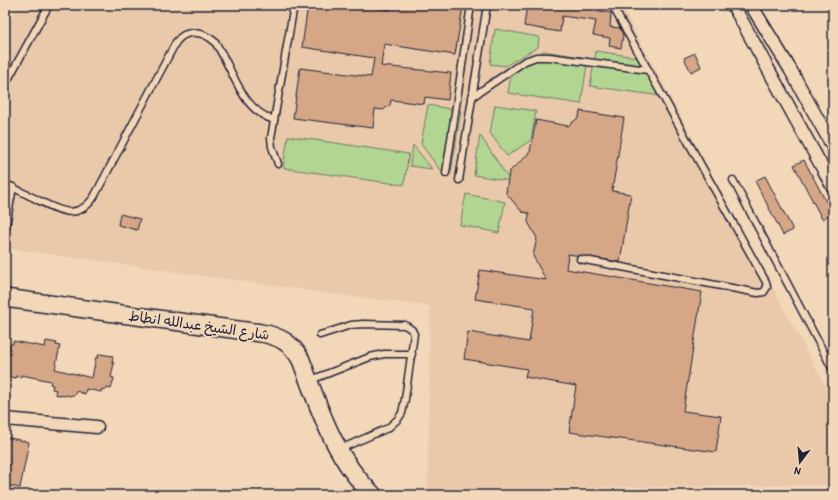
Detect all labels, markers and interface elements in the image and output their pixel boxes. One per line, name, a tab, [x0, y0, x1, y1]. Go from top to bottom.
street label: شارع الشيخ عبدالله انطاط	[127, 305, 271, 345]
north arrow	[780, 442, 820, 482]
text: N	[792, 464, 802, 479]

